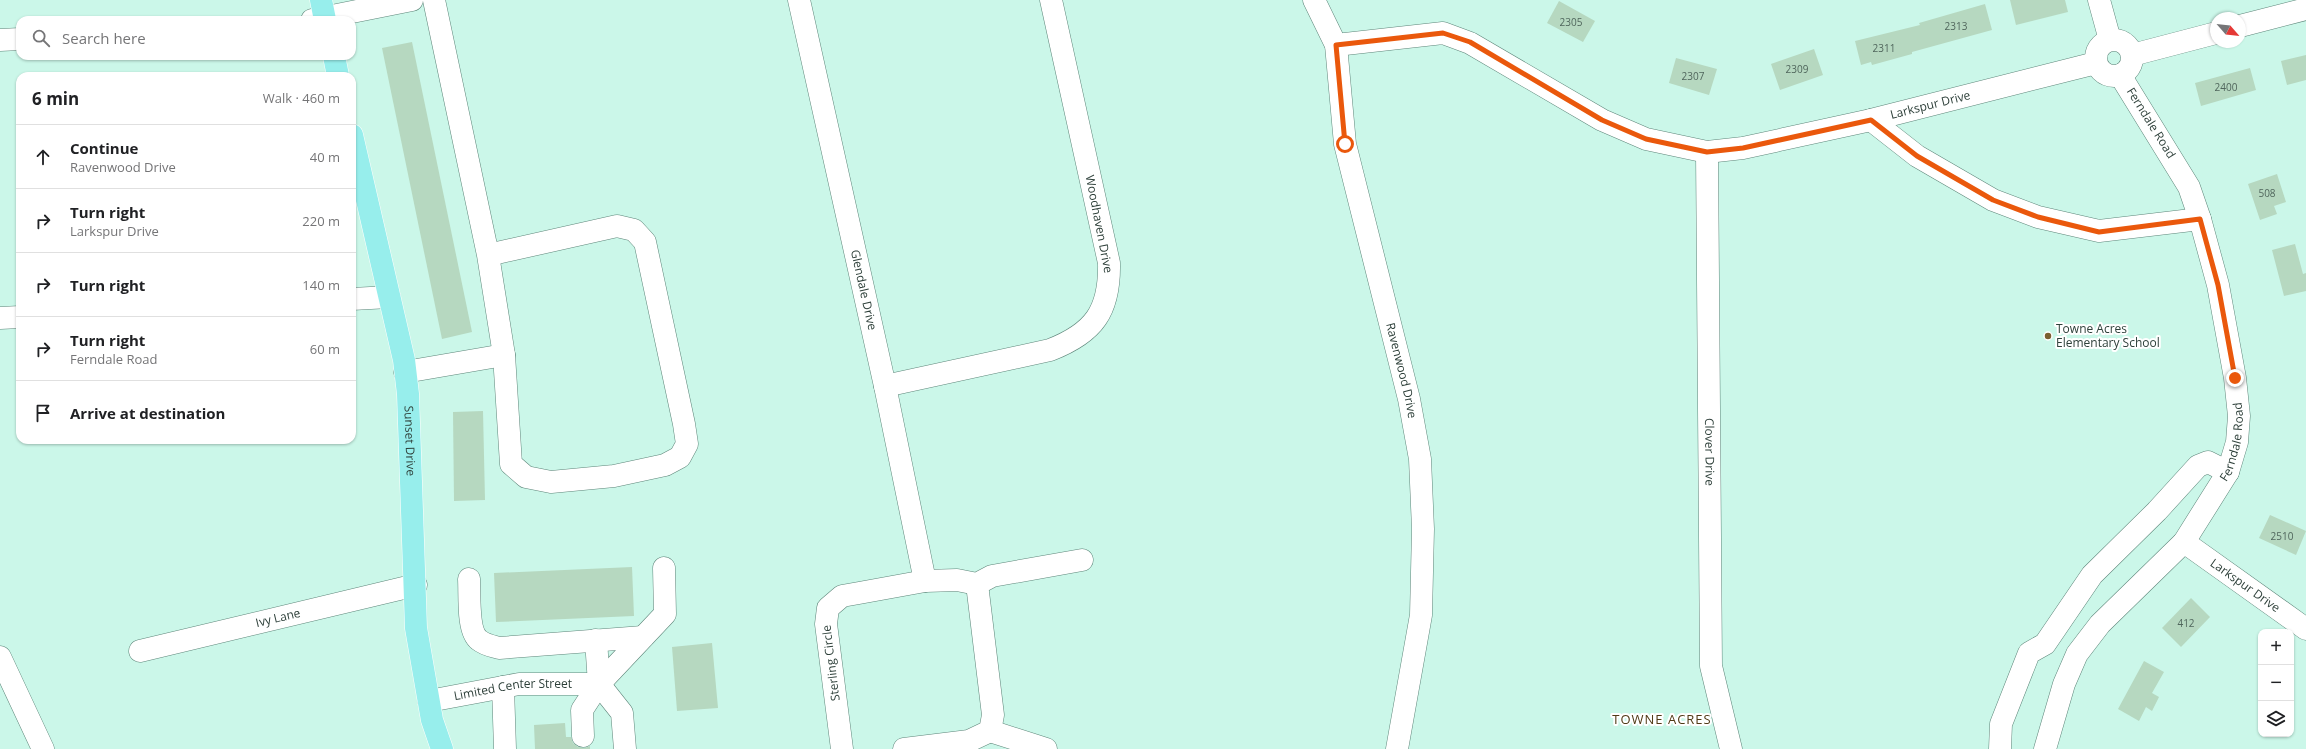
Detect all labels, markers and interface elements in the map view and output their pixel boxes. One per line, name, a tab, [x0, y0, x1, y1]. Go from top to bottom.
north arrow	[2210, 12, 2246, 48]
house number: 2305	[1560, 15, 1583, 29]
search box	[16, 16, 356, 60]
house number: 2313	[1945, 19, 1968, 33]
icon: search	[30, 27, 52, 49]
text: Search here	[62, 28, 146, 48]
house number: 2311	[1873, 41, 1895, 55]
house number: 2309	[1786, 62, 1809, 76]
house number: 2307	[1682, 69, 1705, 83]
house number: 2400	[2215, 80, 2238, 94]
street label: Ferndale Road	[2123, 84, 2180, 161]
street label: Larkspur Drive	[1888, 86, 1972, 123]
text: 6 min	[32, 87, 79, 110]
text: Walk · 460 m	[263, 89, 340, 107]
route start	[1336, 135, 1354, 153]
text: Continue	[70, 138, 138, 158]
icon: ahead	[32, 146, 54, 168]
text: 40 m	[310, 148, 340, 166]
text: Ravenwood Drive	[70, 158, 176, 176]
street label: Woodhaven Drive	[1082, 173, 1117, 275]
house number: 508	[2258, 186, 2276, 200]
text: Turn right	[70, 202, 145, 222]
icon: right	[32, 210, 54, 232]
text: 220 m	[302, 212, 340, 230]
text: Larkspur Drive	[70, 222, 159, 240]
street label: Glendale Drive	[847, 248, 881, 332]
icon: right	[32, 274, 54, 296]
text: Turn right	[70, 275, 145, 295]
text: 140 m	[302, 276, 340, 294]
place label: Towne Acres Elementary School	[2056, 320, 2160, 351]
street label: Ravenwood Drive	[1382, 321, 1421, 420]
text: Turn right	[70, 330, 145, 350]
marker: Towne Acres Elementary School	[2043, 331, 2053, 341]
icon: right	[32, 338, 54, 360]
text: 60 m	[310, 340, 340, 358]
text: Ferndale Road	[70, 350, 157, 368]
route end	[2226, 369, 2244, 387]
icon: arrive	[32, 402, 54, 424]
street label: Ferndale Road	[2215, 402, 2247, 484]
text: Arrive at destination	[70, 403, 225, 423]
street label: Sunset Drive	[400, 405, 420, 477]
street label: Clover Drive	[1701, 418, 1719, 486]
house number: 2510	[2271, 529, 2294, 543]
street label: Larkspur Drive	[2207, 554, 2284, 616]
street label: Ivy Lane	[254, 604, 302, 631]
house number: 412	[2177, 616, 2195, 630]
street label: Sterling Circle	[817, 624, 844, 702]
map controls	[2258, 629, 2294, 737]
button: +	[2258, 629, 2294, 665]
button: −	[2258, 665, 2294, 701]
street label: Limited Center Street	[452, 675, 572, 704]
button: layers	[2258, 701, 2294, 737]
district label: TOWNE ACRES	[1612, 710, 1712, 728]

